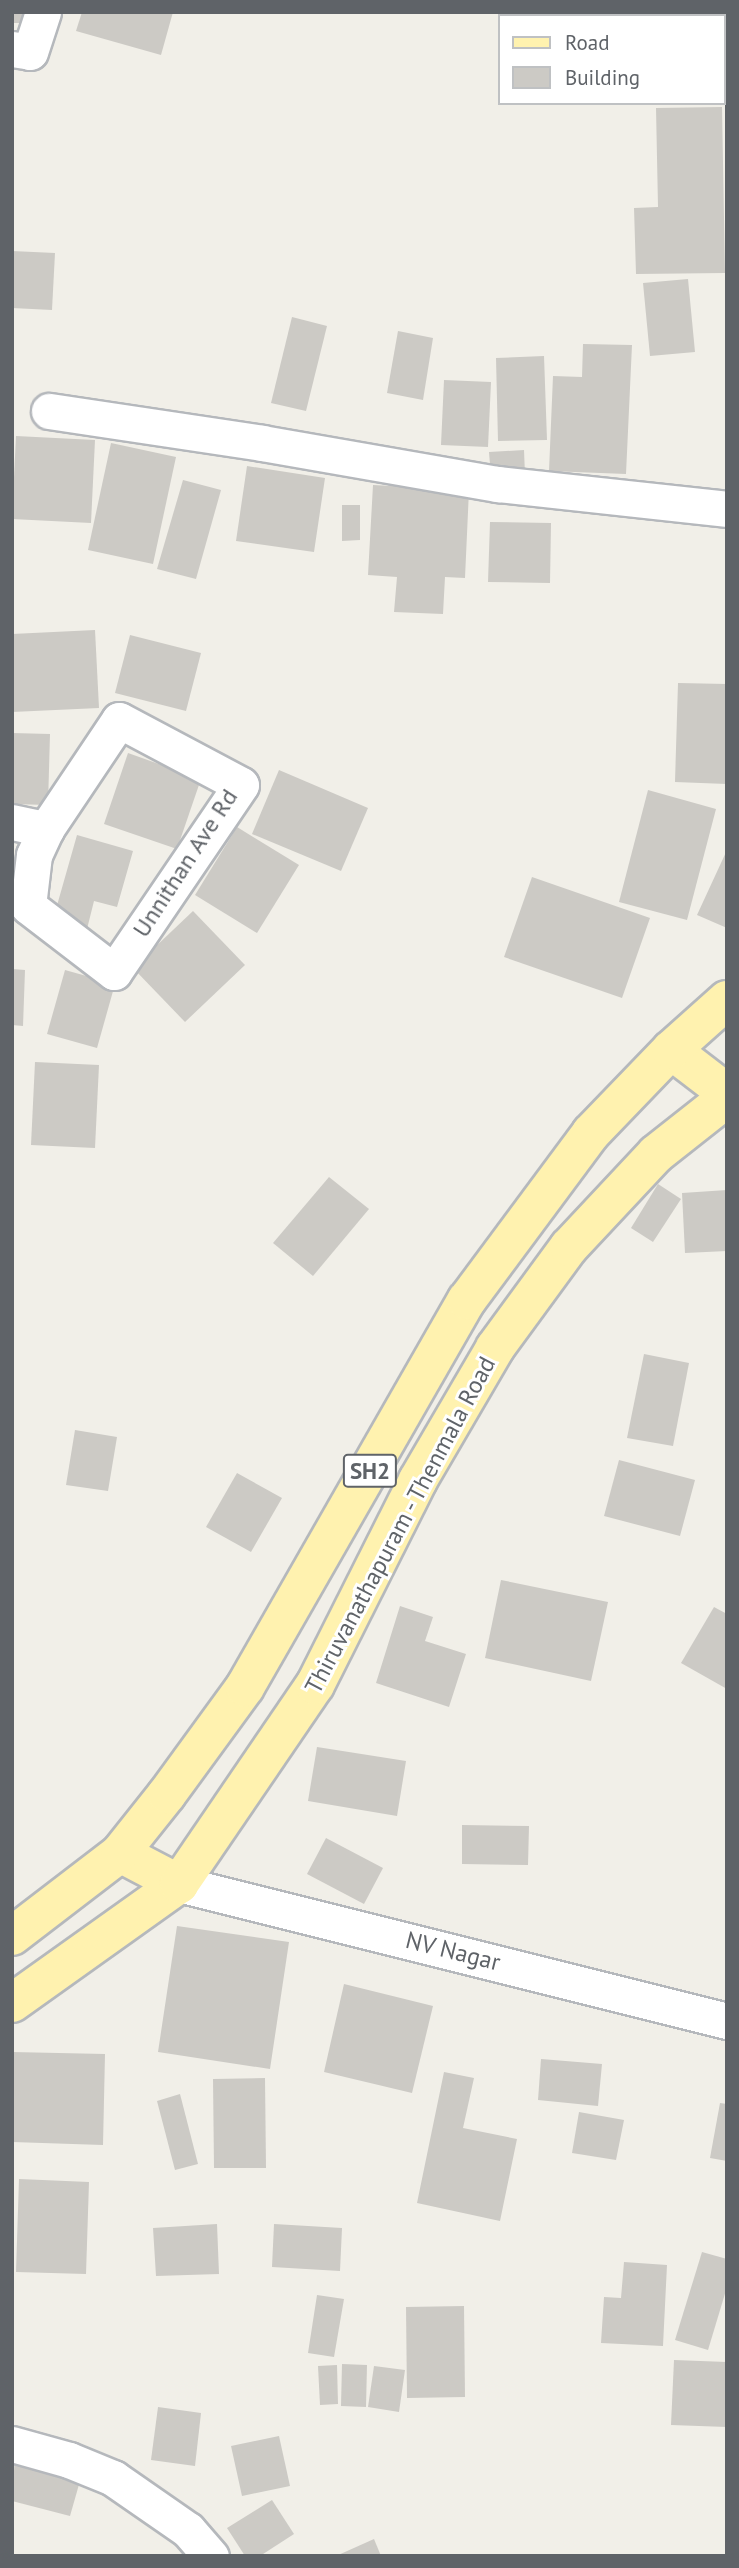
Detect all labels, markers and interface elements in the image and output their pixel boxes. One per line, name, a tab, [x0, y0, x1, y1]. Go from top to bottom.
legend	[498, 14, 725, 105]
text: Road	[565, 29, 609, 56]
text: Building	[565, 64, 640, 91]
street label: Unnithan Ave Rd	[126, 783, 244, 943]
street label: Thiruvanathapuram - Thenmala Road	[298, 1350, 502, 1700]
road number: SH2	[342, 1452, 398, 1490]
street label: NV Nagar	[402, 1925, 504, 1977]

